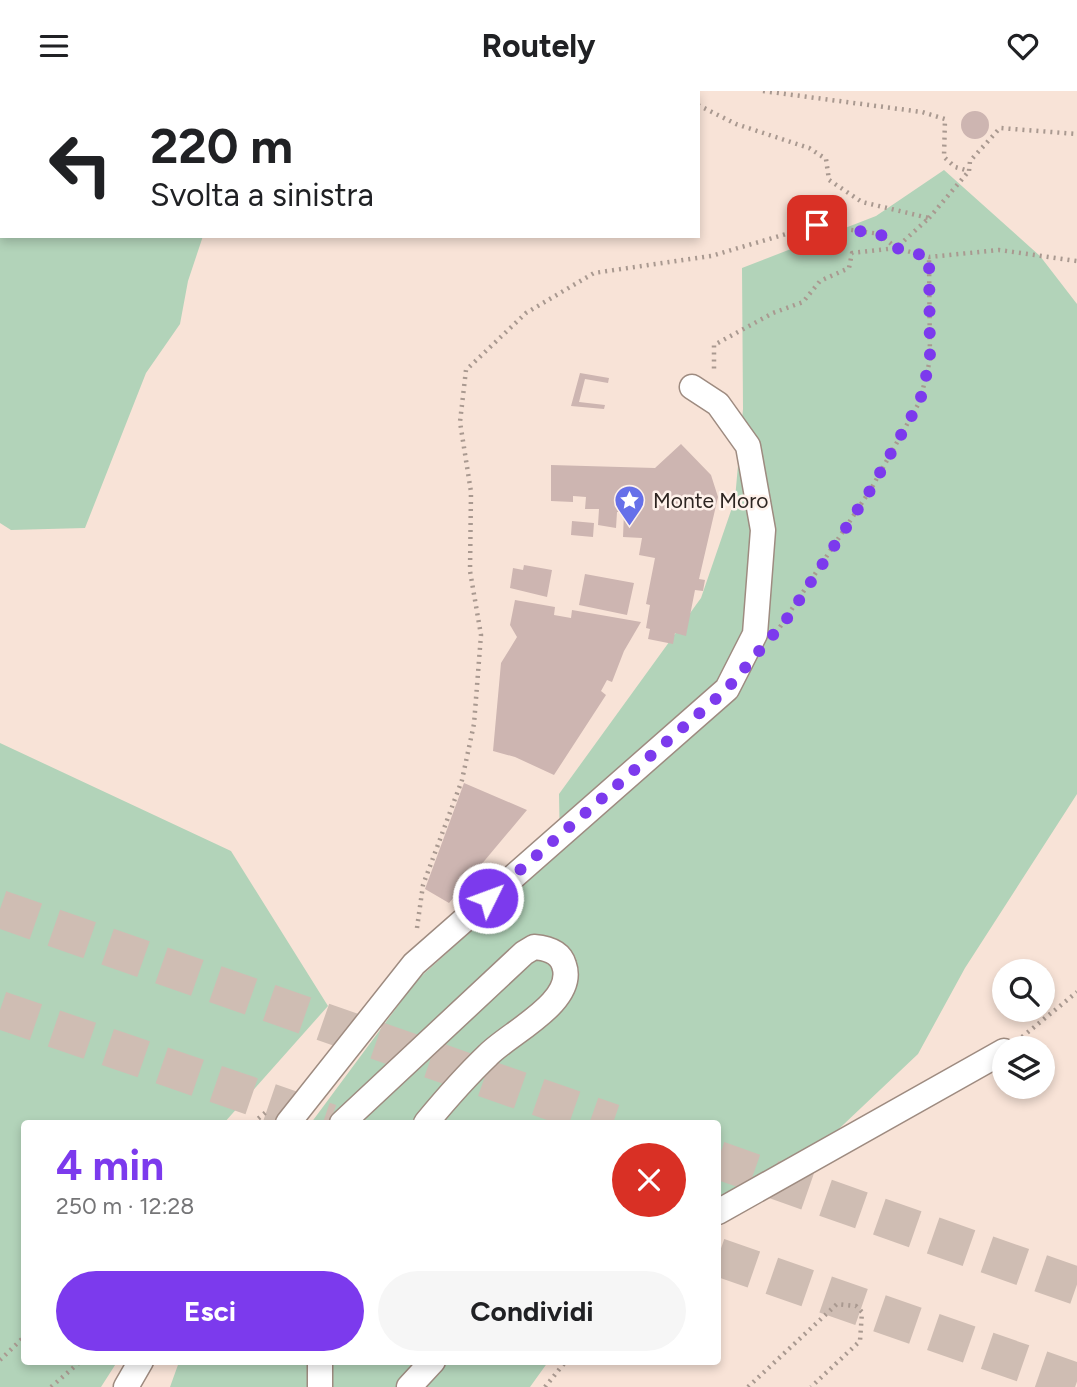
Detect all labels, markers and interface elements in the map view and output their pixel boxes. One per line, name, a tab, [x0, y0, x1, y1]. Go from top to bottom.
icon: menu	[35, 27, 73, 65]
text: Routely	[481, 27, 596, 65]
icon: heart	[1004, 27, 1042, 65]
text: 220 m	[150, 116, 293, 175]
icon: left	[35, 119, 126, 210]
text: Svolta a sinistra	[150, 176, 374, 214]
pin	[787, 195, 847, 255]
icon: arrive	[798, 206, 836, 244]
place icon: Monte Moro	[613, 483, 647, 527]
place label: Monte Moro	[653, 488, 768, 513]
position arrow	[451, 861, 525, 935]
map controls	[992, 959, 1055, 1099]
button: search	[992, 959, 1055, 1022]
button: layers	[992, 1036, 1055, 1099]
text: 4 min	[56, 1140, 164, 1191]
button: close	[612, 1143, 686, 1217]
text: 250 m · 12:28	[56, 1192, 194, 1220]
button: Esci	[56, 1271, 364, 1351]
button: Condividi	[378, 1271, 686, 1351]

